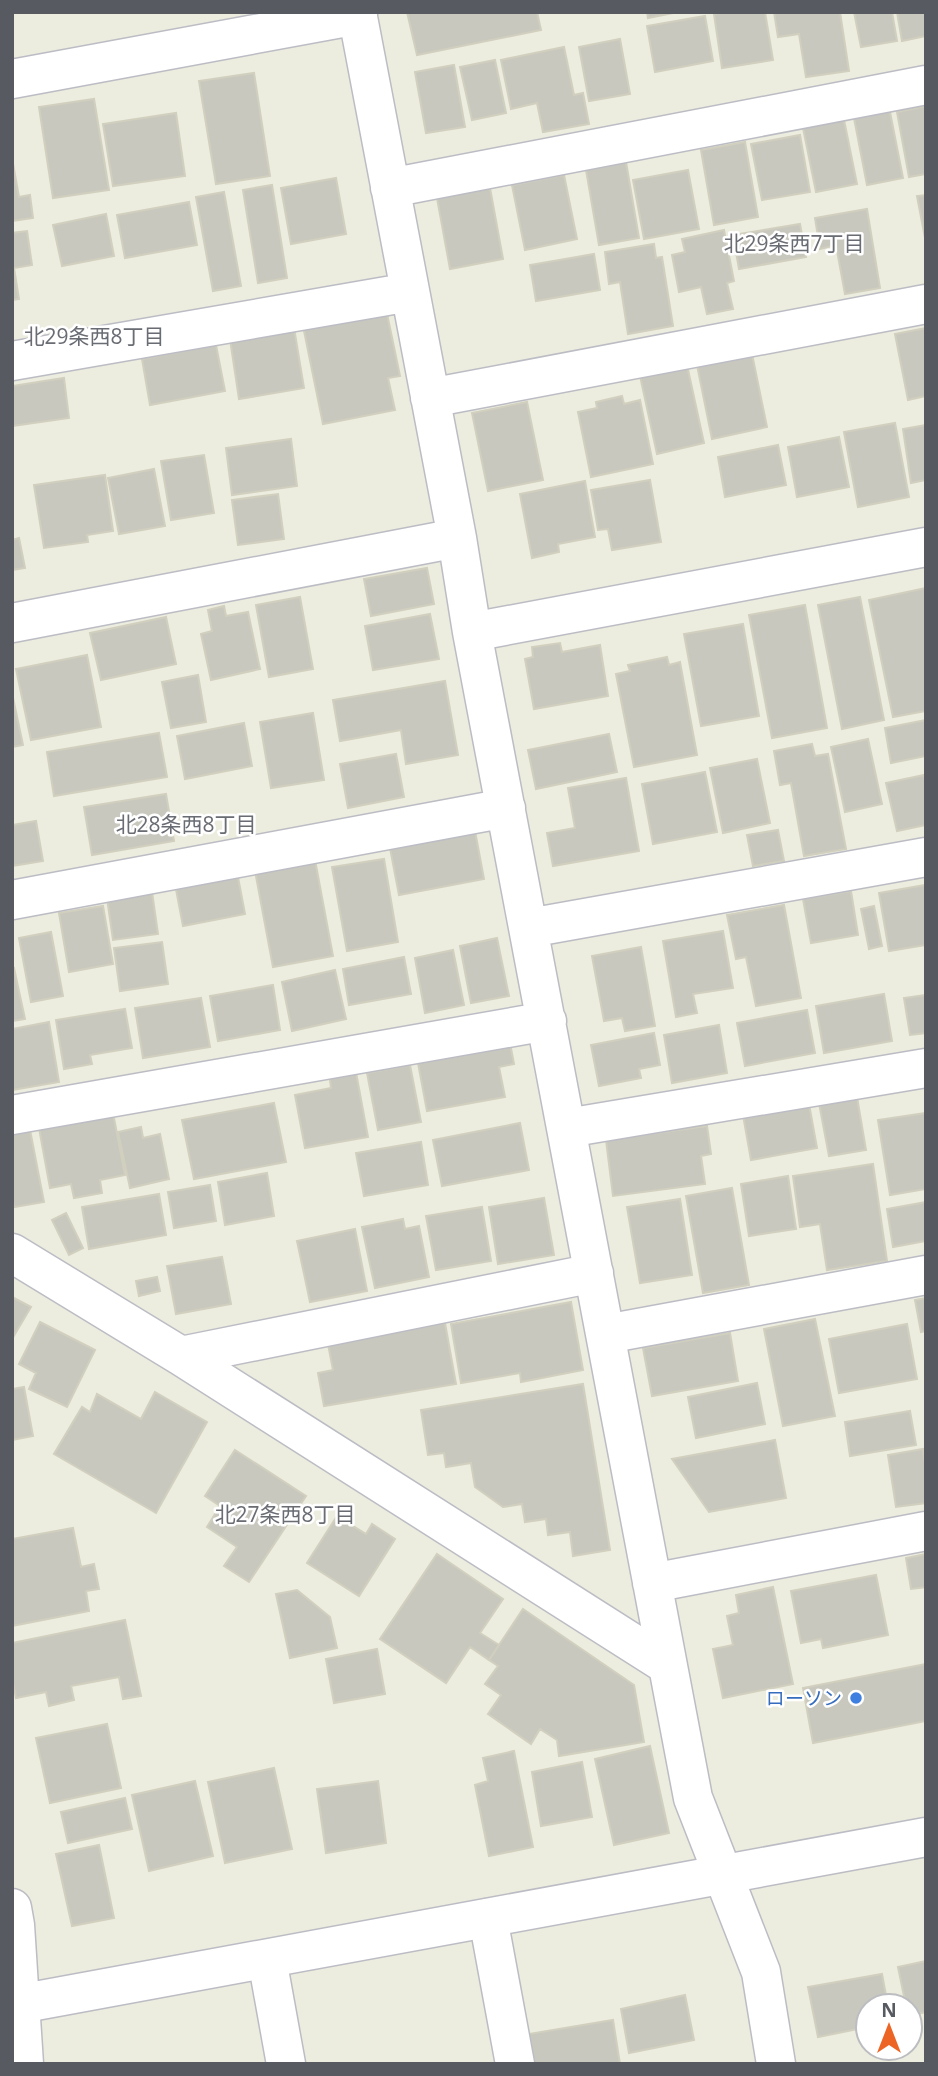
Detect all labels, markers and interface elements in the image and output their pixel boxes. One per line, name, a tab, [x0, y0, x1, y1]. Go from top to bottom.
district label: 北29条西7丁目	[723, 229, 865, 257]
district label: 北29条西8丁目	[23, 322, 165, 350]
district label: 北28条西8丁目	[115, 810, 257, 838]
district label: 北27条西8丁目	[214, 1500, 356, 1528]
place label: ローソン	[766, 1685, 842, 1711]
marker: ローソン	[848, 1690, 864, 1706]
north arrow	[854, 1992, 924, 2062]
text: N	[881, 1997, 897, 2023]

